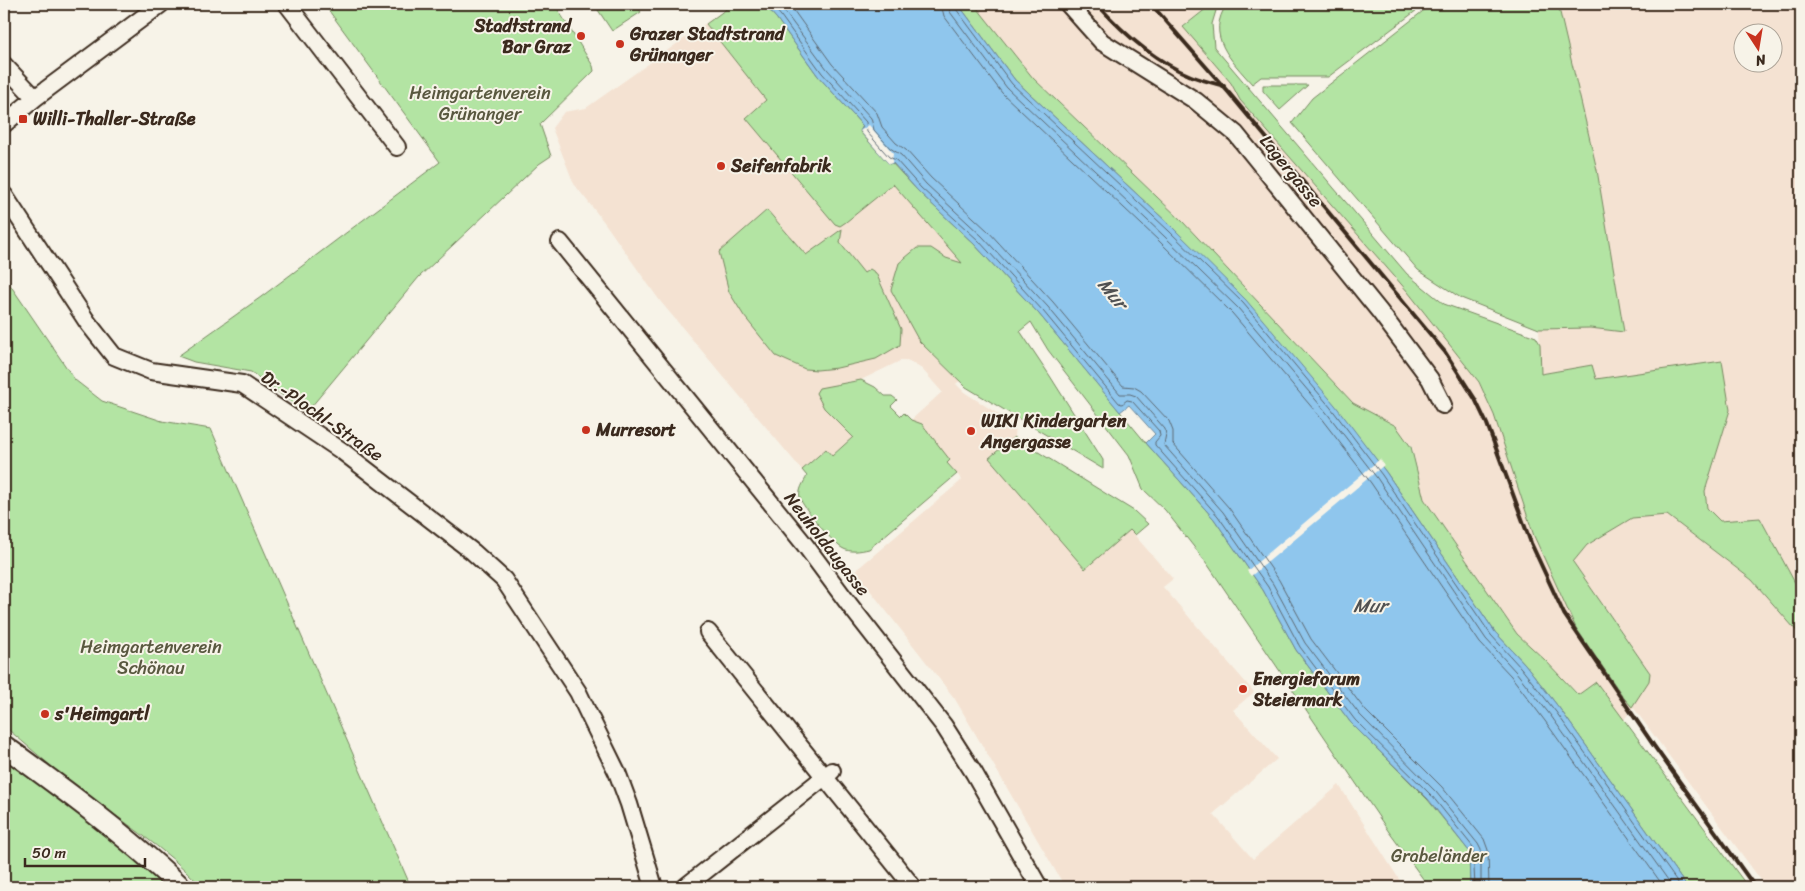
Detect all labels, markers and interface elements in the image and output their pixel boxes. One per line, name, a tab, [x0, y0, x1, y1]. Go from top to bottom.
place label: Stadtstrand Bar Graz	[473, 10, 573, 63]
place label: Grazer Stadtstrand Grünanger	[629, 18, 786, 71]
north arrow	[1732, 22, 1782, 72]
marker: Stadtstrand Bar Graz	[575, 30, 587, 42]
marker: Grazer Stadtstrand Grünanger	[614, 38, 626, 50]
text: N	[1753, 47, 1769, 74]
park label: Heimgartenverein Grünanger	[409, 77, 551, 130]
place label: Willi-Thaller-Straße	[33, 103, 196, 135]
marker: Willi-Thaller-Straße	[17, 113, 29, 125]
street label: Lagergasse	[1251, 127, 1331, 215]
place label: Seifenfabrik	[730, 150, 832, 182]
marker: Seifenfabrik	[715, 160, 727, 172]
water label: Mur	[1089, 270, 1138, 319]
street label: Dr.-Plochl-Straße	[254, 362, 390, 470]
place label: WIKI Kindergarten Angergasse	[980, 405, 1127, 458]
place label: Murresort	[595, 414, 676, 446]
marker: Murresort	[580, 424, 592, 436]
marker: WIKI Kindergarten Angergasse	[965, 425, 977, 437]
street label: Neuholdaugasse	[776, 484, 878, 604]
water label: Mur	[1353, 589, 1390, 622]
park label: Heimgartenverein Schönau	[80, 631, 222, 684]
place label: Energieforum Steiermark	[1252, 663, 1360, 716]
marker: Energieforum Steiermark	[1237, 683, 1249, 695]
place label: s'Heimgartl	[54, 698, 150, 730]
marker: s'Heimgartl	[39, 708, 51, 720]
scale bar	[25, 836, 145, 868]
text: 50 m	[32, 840, 67, 866]
park label: Grabeländer	[1391, 840, 1489, 872]

